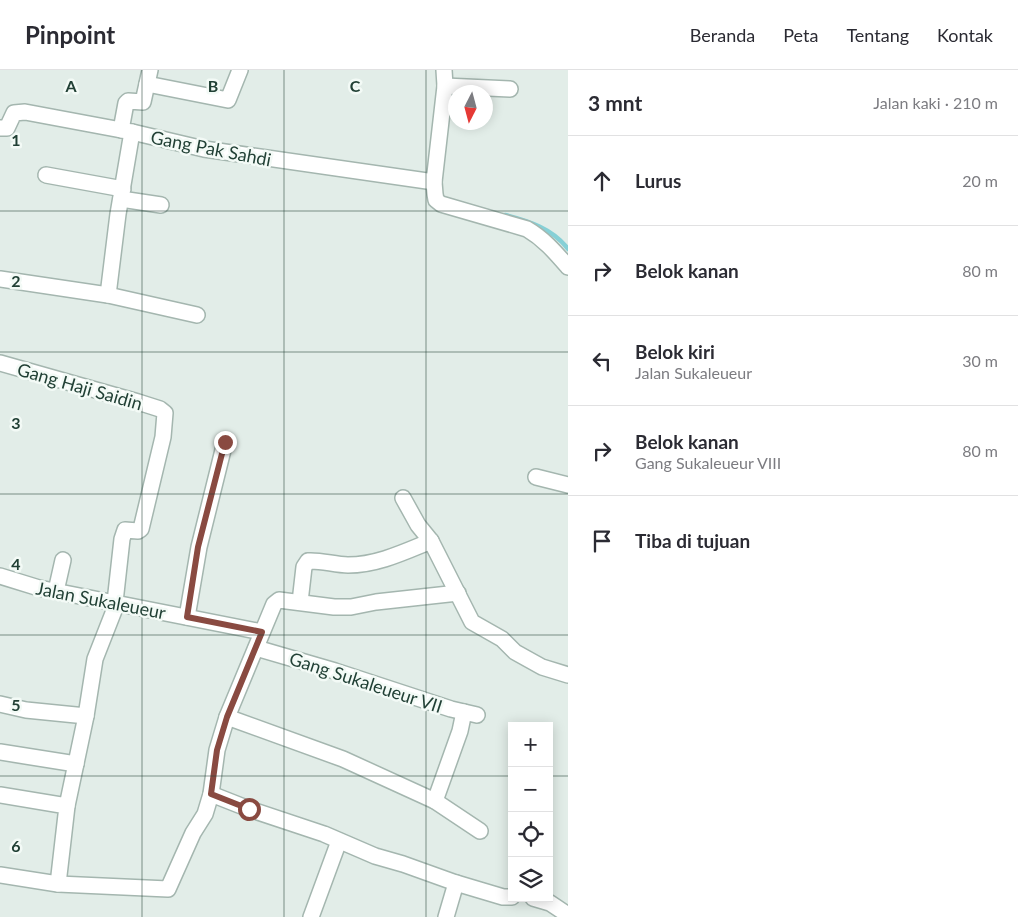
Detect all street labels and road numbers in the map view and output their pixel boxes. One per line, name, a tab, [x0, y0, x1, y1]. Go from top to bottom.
street label: Gang Pak Sahdi	[149, 126, 273, 170]
street label: Gang Haji Saidin	[15, 358, 145, 414]
street label: Jalan Sukaleueur	[34, 577, 168, 623]
street label: Gang Sukaleueur VII	[287, 647, 445, 717]

